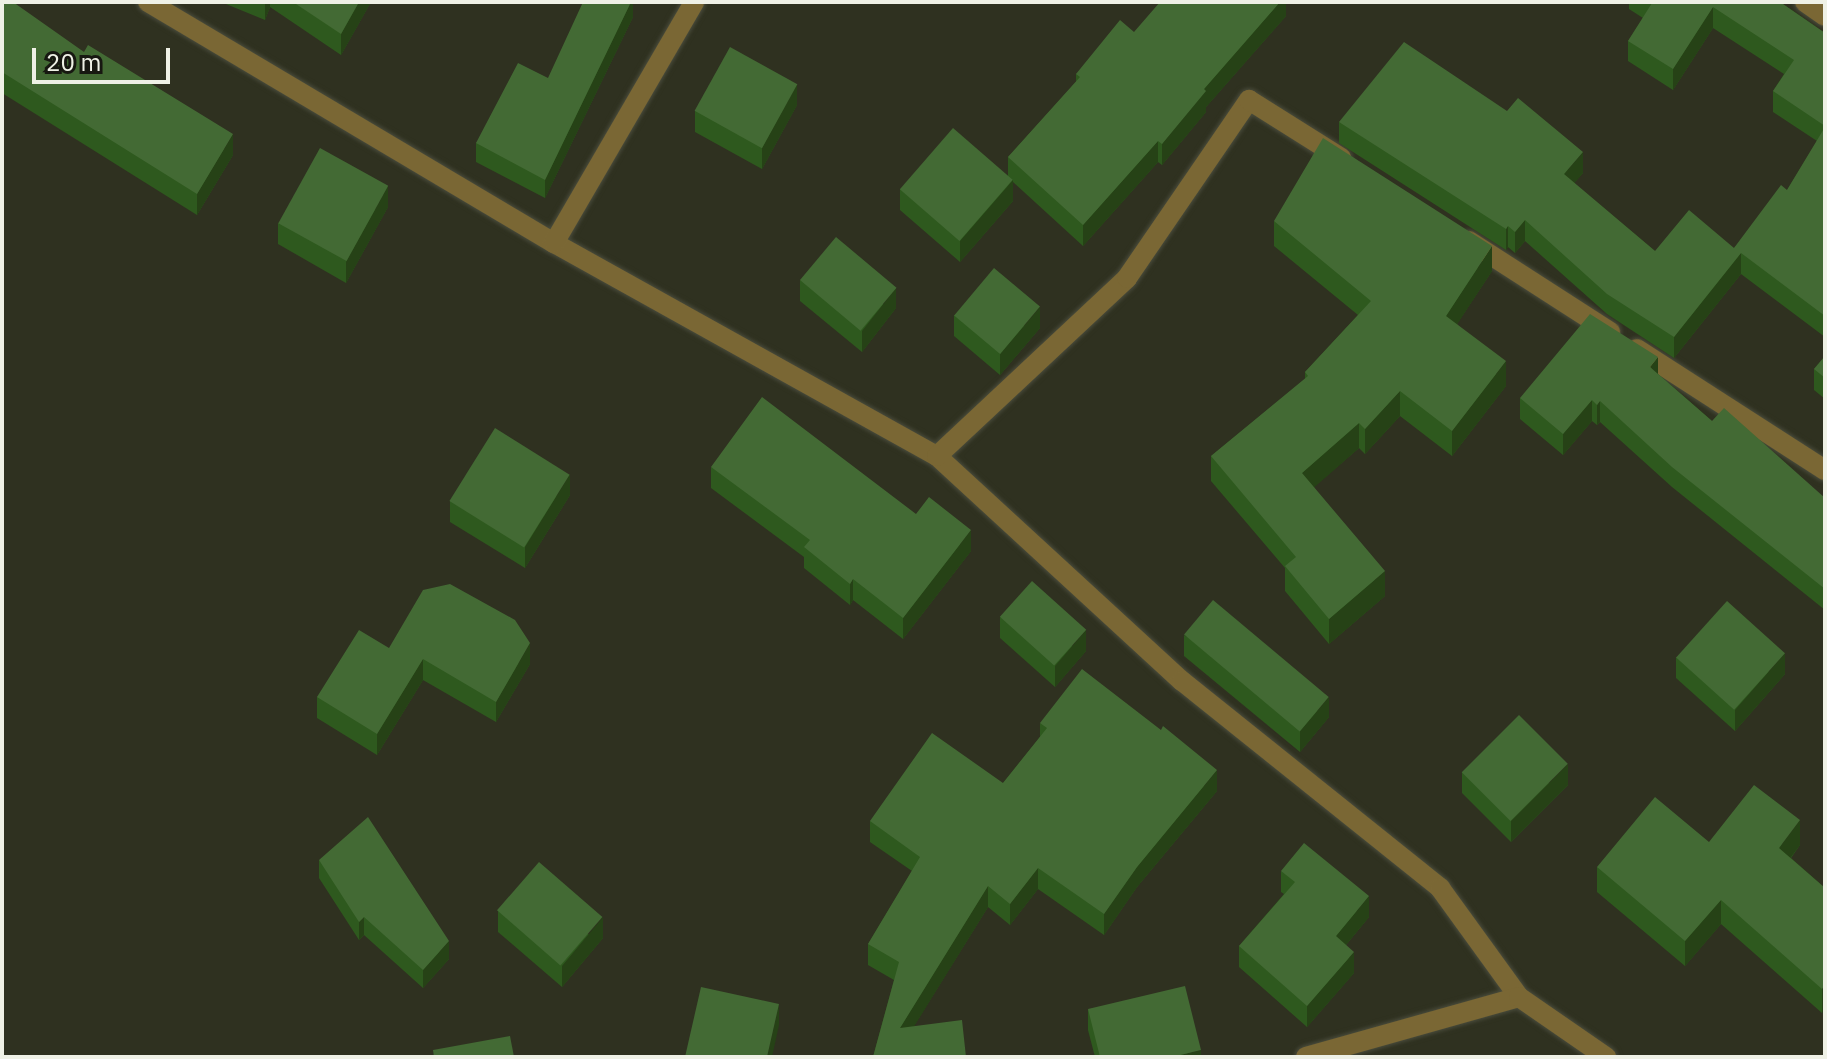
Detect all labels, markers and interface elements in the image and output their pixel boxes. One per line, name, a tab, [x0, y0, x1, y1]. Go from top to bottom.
scale bar	[36, 32, 174, 82]
text: 20 m	[46, 46, 101, 78]

